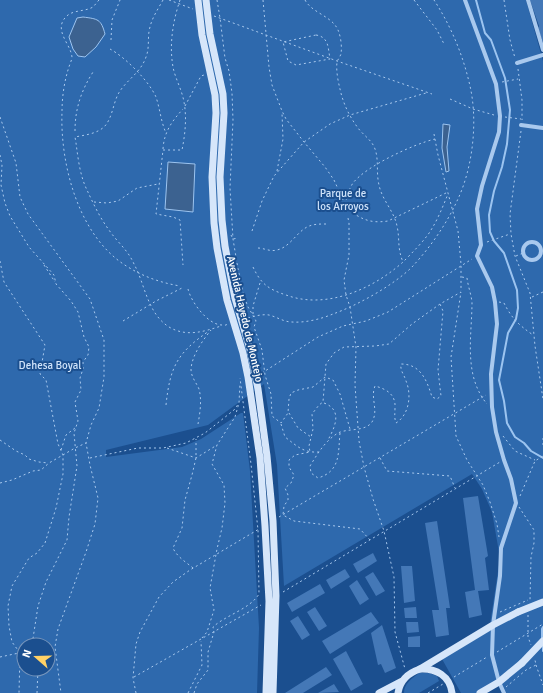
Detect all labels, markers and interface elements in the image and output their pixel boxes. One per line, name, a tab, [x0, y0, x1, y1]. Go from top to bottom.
park label: Parque de los Arroyos	[317, 187, 369, 213]
street label: Avenida Hayedo de Montejo	[224, 254, 266, 384]
park label: Dehesa Boyal	[19, 359, 81, 372]
north arrow	[16, 637, 56, 677]
text: N	[20, 648, 34, 660]

